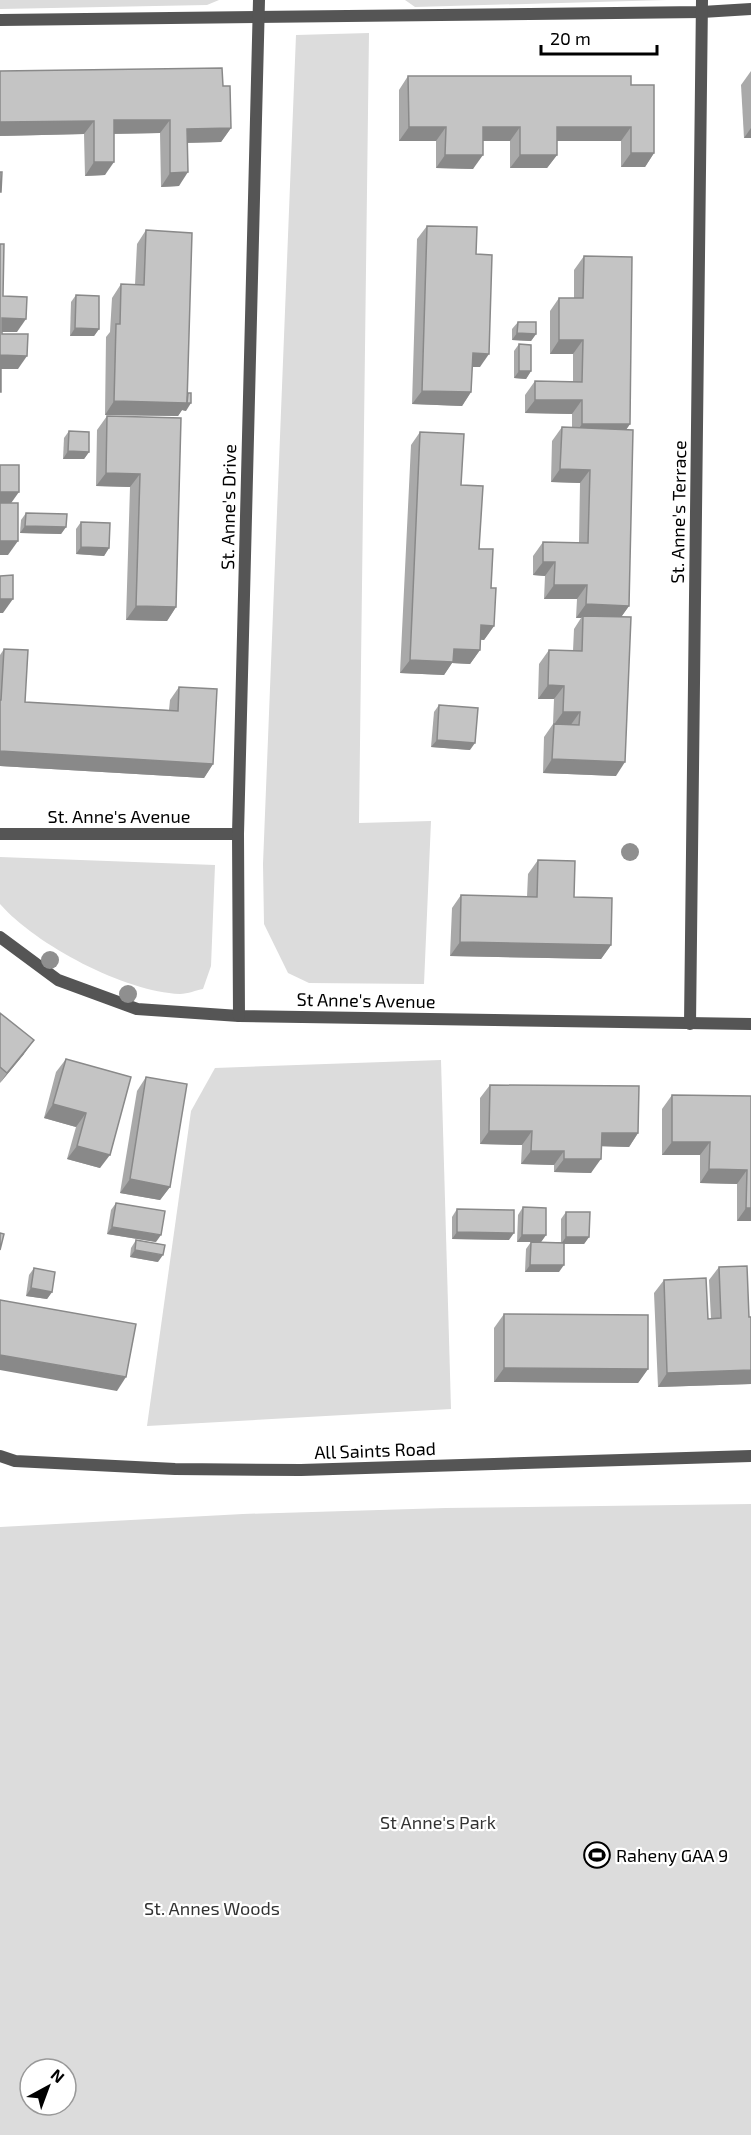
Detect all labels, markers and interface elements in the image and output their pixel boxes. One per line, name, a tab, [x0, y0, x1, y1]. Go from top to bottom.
scale bar	[541, 18, 656, 56]
text: 20 m	[550, 27, 591, 49]
street label: St. Anne's Terrace	[666, 440, 690, 584]
street label: St. Anne's Drive	[216, 444, 240, 570]
street label: St. Anne's Avenue	[47, 805, 191, 827]
street label: St Anne's Avenue	[296, 988, 436, 1012]
street label: All Saints Road	[314, 1437, 436, 1463]
park label: St Anne's Park	[380, 1811, 496, 1833]
sports icon: Raheny GAA 9	[582, 1840, 612, 1870]
place label: Raheny GAA 9	[616, 1844, 728, 1866]
park label: St. Annes Woods	[144, 1897, 280, 1919]
north arrow	[18, 2057, 78, 2117]
text: N	[48, 2064, 69, 2086]

